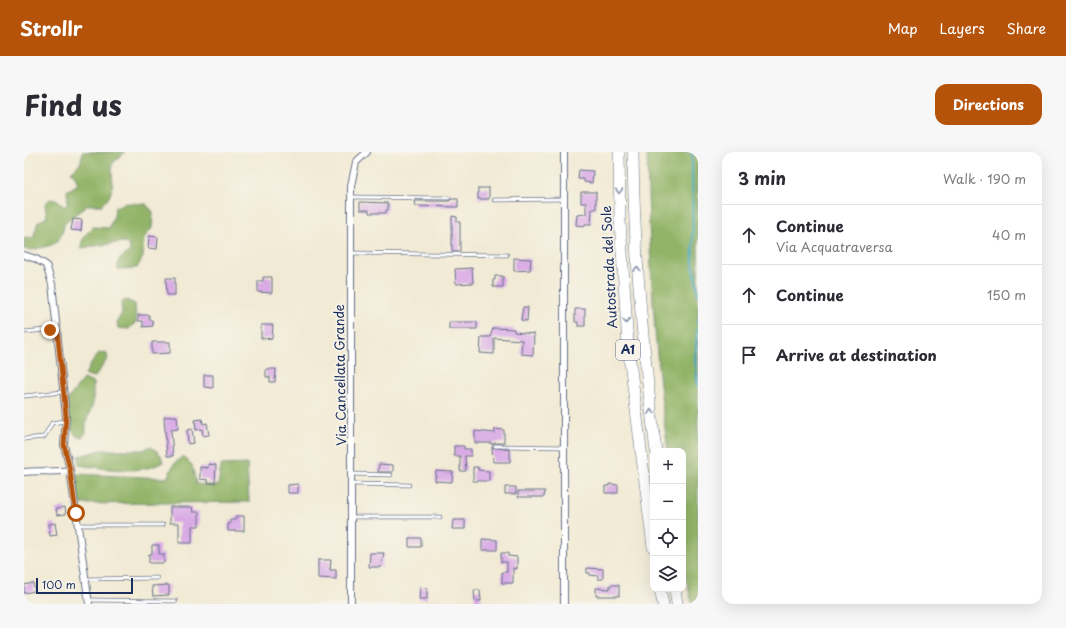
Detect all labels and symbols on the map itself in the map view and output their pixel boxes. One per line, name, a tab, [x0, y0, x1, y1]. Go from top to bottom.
one-way arrow	[615, 188, 623, 194]
street label: Autostrada del Sole	[596, 205, 621, 329]
one-way arrow	[632, 266, 641, 272]
street label: Via Cancellata Grande	[329, 304, 350, 446]
one-way arrow	[622, 318, 631, 324]
route end	[41, 321, 59, 339]
road number: A1	[616, 340, 640, 360]
one-way arrow	[647, 409, 656, 415]
route start	[67, 504, 85, 522]
scale bar	[36, 576, 133, 595]

